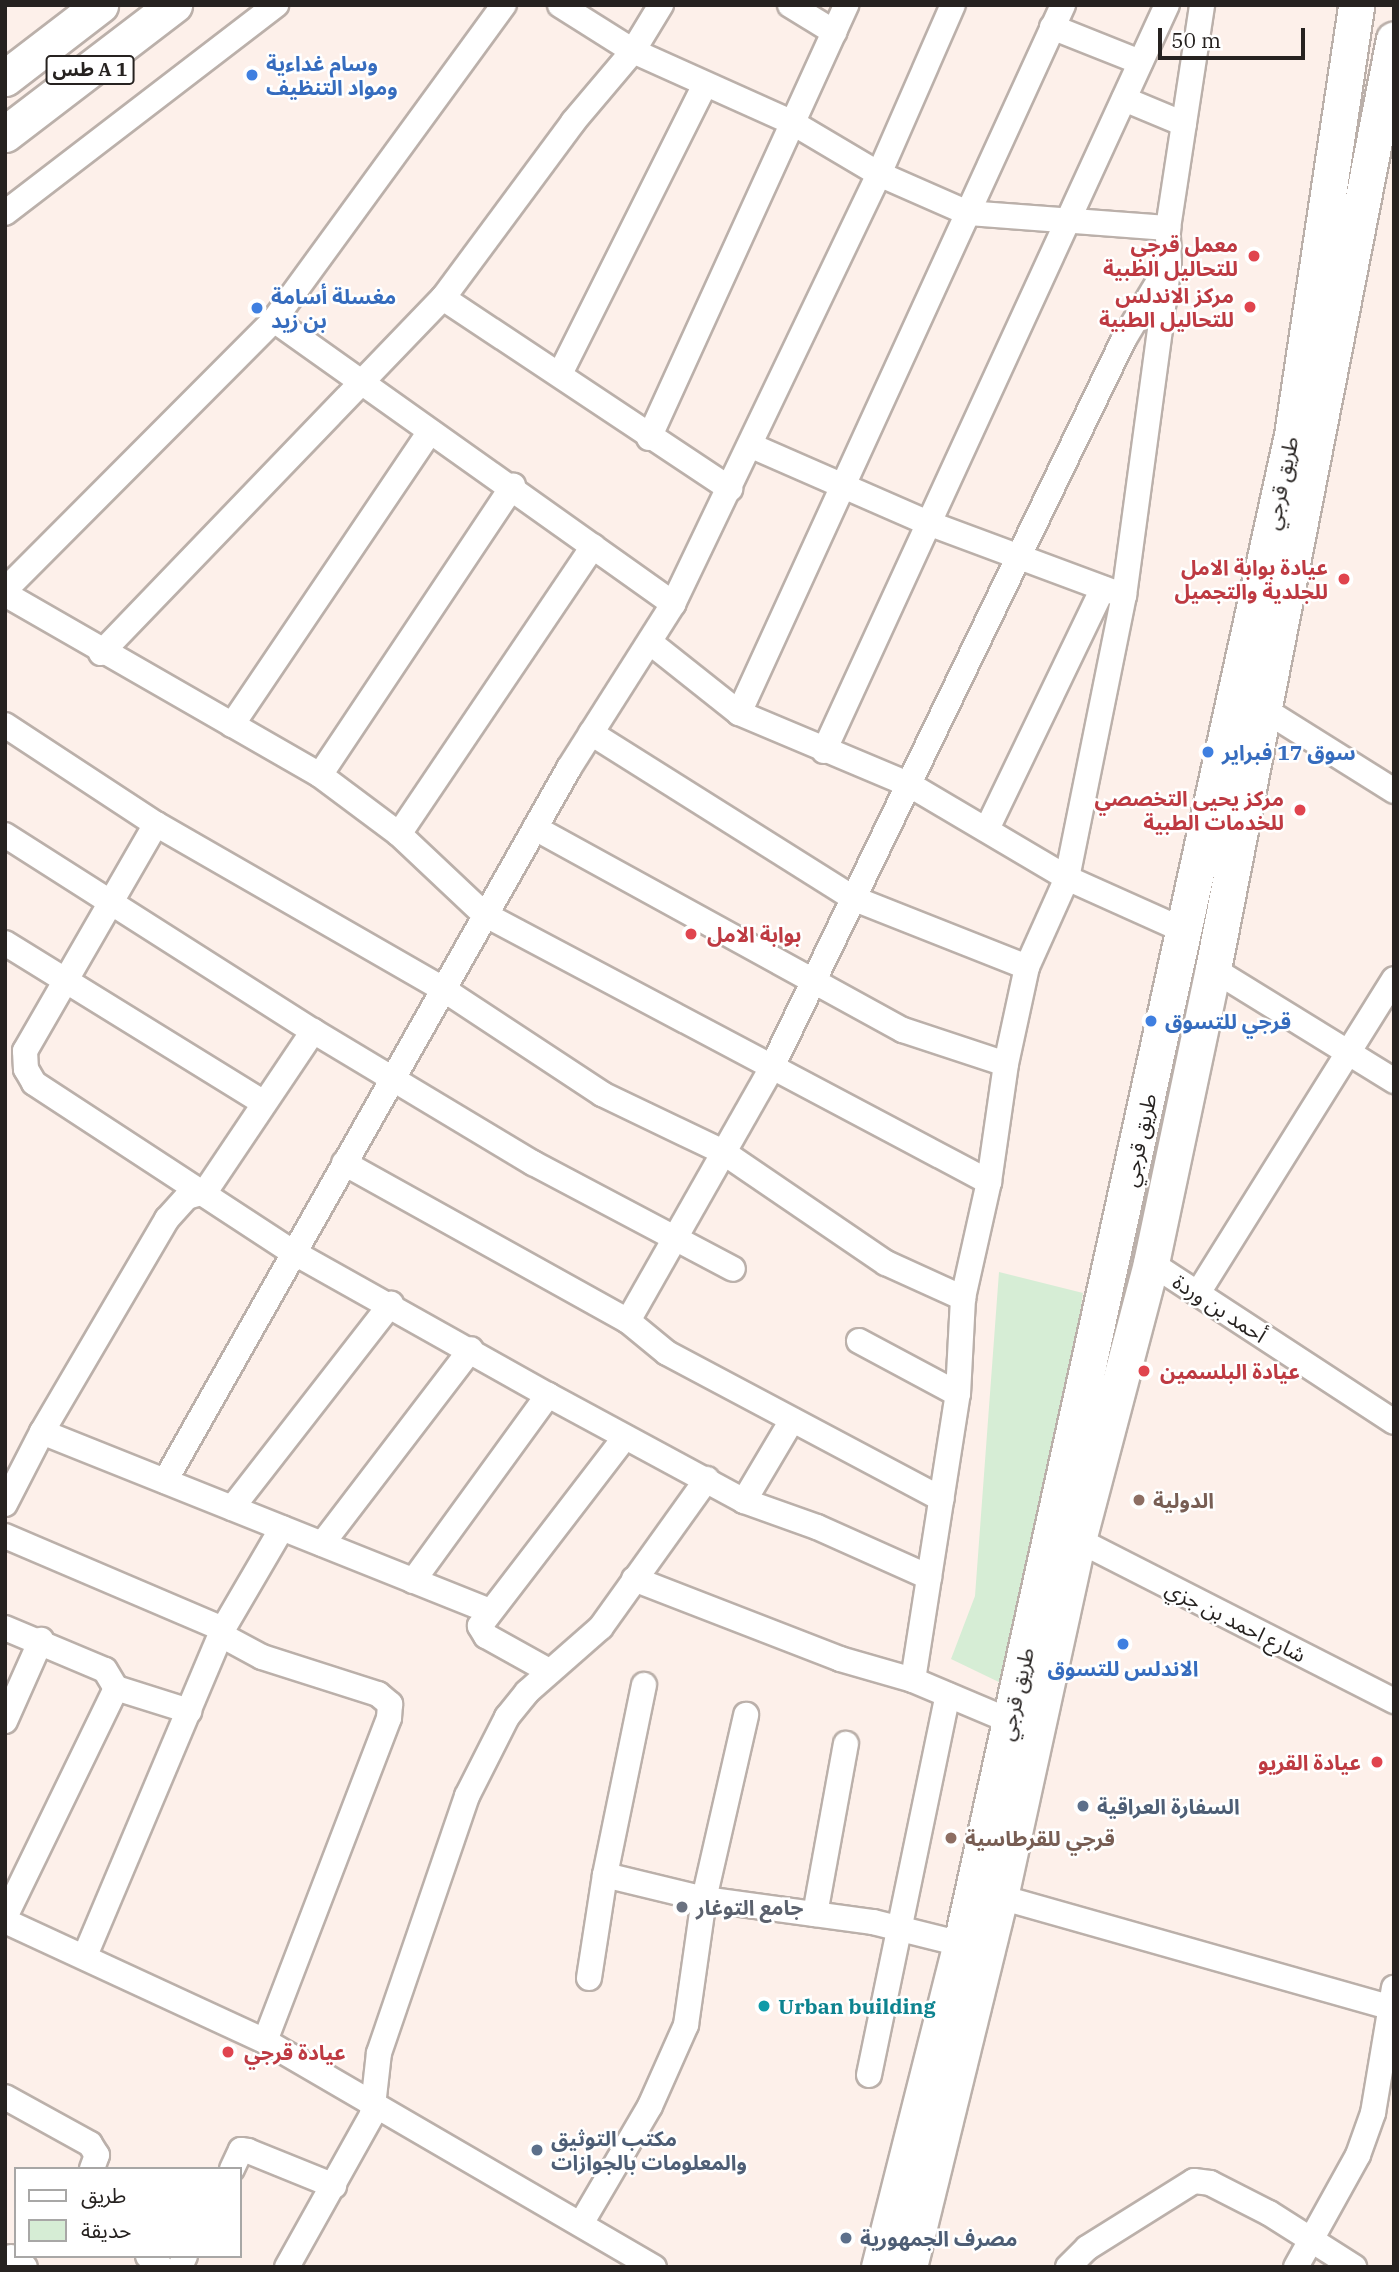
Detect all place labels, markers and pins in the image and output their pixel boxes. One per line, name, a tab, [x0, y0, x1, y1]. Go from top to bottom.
place label: وسام غداءية ومواد التنظيف	[266, 50, 398, 100]
marker: وسام غداءية ومواد التنظيف	[244, 67, 260, 83]
place label: معمل قرجي للتحاليل الطبية	[1103, 231, 1238, 281]
marker: معمل قرجي للتحاليل الطبية	[1244, 246, 1264, 266]
place label: مركز الاندلس للتحاليل الطبية	[1099, 282, 1234, 332]
place label: مغسلة أسامة بن زيد	[271, 283, 396, 333]
marker: مركز الاندلس للتحاليل الطبية	[1240, 297, 1260, 317]
marker: مغسلة أسامة بن زيد	[249, 300, 265, 316]
place label: عيادة بوابة الامل للجلدية والتجميل	[1174, 554, 1328, 604]
marker: عيادة بوابة الامل للجلدية والتجميل	[1334, 569, 1354, 589]
place label: سوق 17 فبراير	[1222, 739, 1356, 765]
marker: سوق 17 فبراير	[1200, 744, 1216, 760]
place label: مركز يحيى التخصصي للخدمات الطبية	[1095, 785, 1284, 835]
marker: مركز يحيى التخصصي للخدمات الطبية	[1290, 800, 1310, 820]
place label: بوابة الامل	[707, 921, 801, 947]
marker: بوابة الامل	[681, 924, 701, 944]
place label: قرجي للتسوق	[1165, 1008, 1291, 1034]
marker: قرجي للتسوق	[1143, 1013, 1159, 1029]
place label: عيادة البلسمين	[1160, 1358, 1300, 1384]
marker: عيادة البلسمين	[1134, 1361, 1154, 1381]
place label: الدولية	[1153, 1487, 1214, 1513]
marker: الدولية	[1131, 1492, 1147, 1508]
marker: الاندلس للتسوق	[1115, 1636, 1131, 1652]
place label: الاندلس للتسوق	[1048, 1655, 1198, 1681]
place label: عيادة القريو	[1258, 1749, 1361, 1775]
marker: عيادة القريو	[1367, 1752, 1387, 1772]
place label: السفارة العراقية	[1097, 1793, 1240, 1819]
marker: السفارة العراقية	[1075, 1798, 1091, 1814]
place label: قرجي للقرطاسية	[965, 1825, 1115, 1851]
marker: قرجي للقرطاسية	[943, 1830, 959, 1846]
place label: جامع التوغار	[696, 1894, 803, 1920]
marker: جامع التوغار	[674, 1899, 690, 1915]
place label: Urban building	[778, 1993, 936, 2019]
marker: Urban building	[756, 1998, 772, 2014]
place label: عيادة قرجي	[244, 2039, 346, 2065]
marker: عيادة قرجي	[218, 2042, 238, 2062]
place label: مكتب التوثيق والمعلومات بالجوازات	[551, 2125, 747, 2175]
marker: مكتب التوثيق والمعلومات بالجوازات	[529, 2142, 545, 2158]
place label: مصرف الجمهورية	[860, 2225, 1017, 2251]
marker: مصرف الجمهورية	[838, 2230, 854, 2246]

